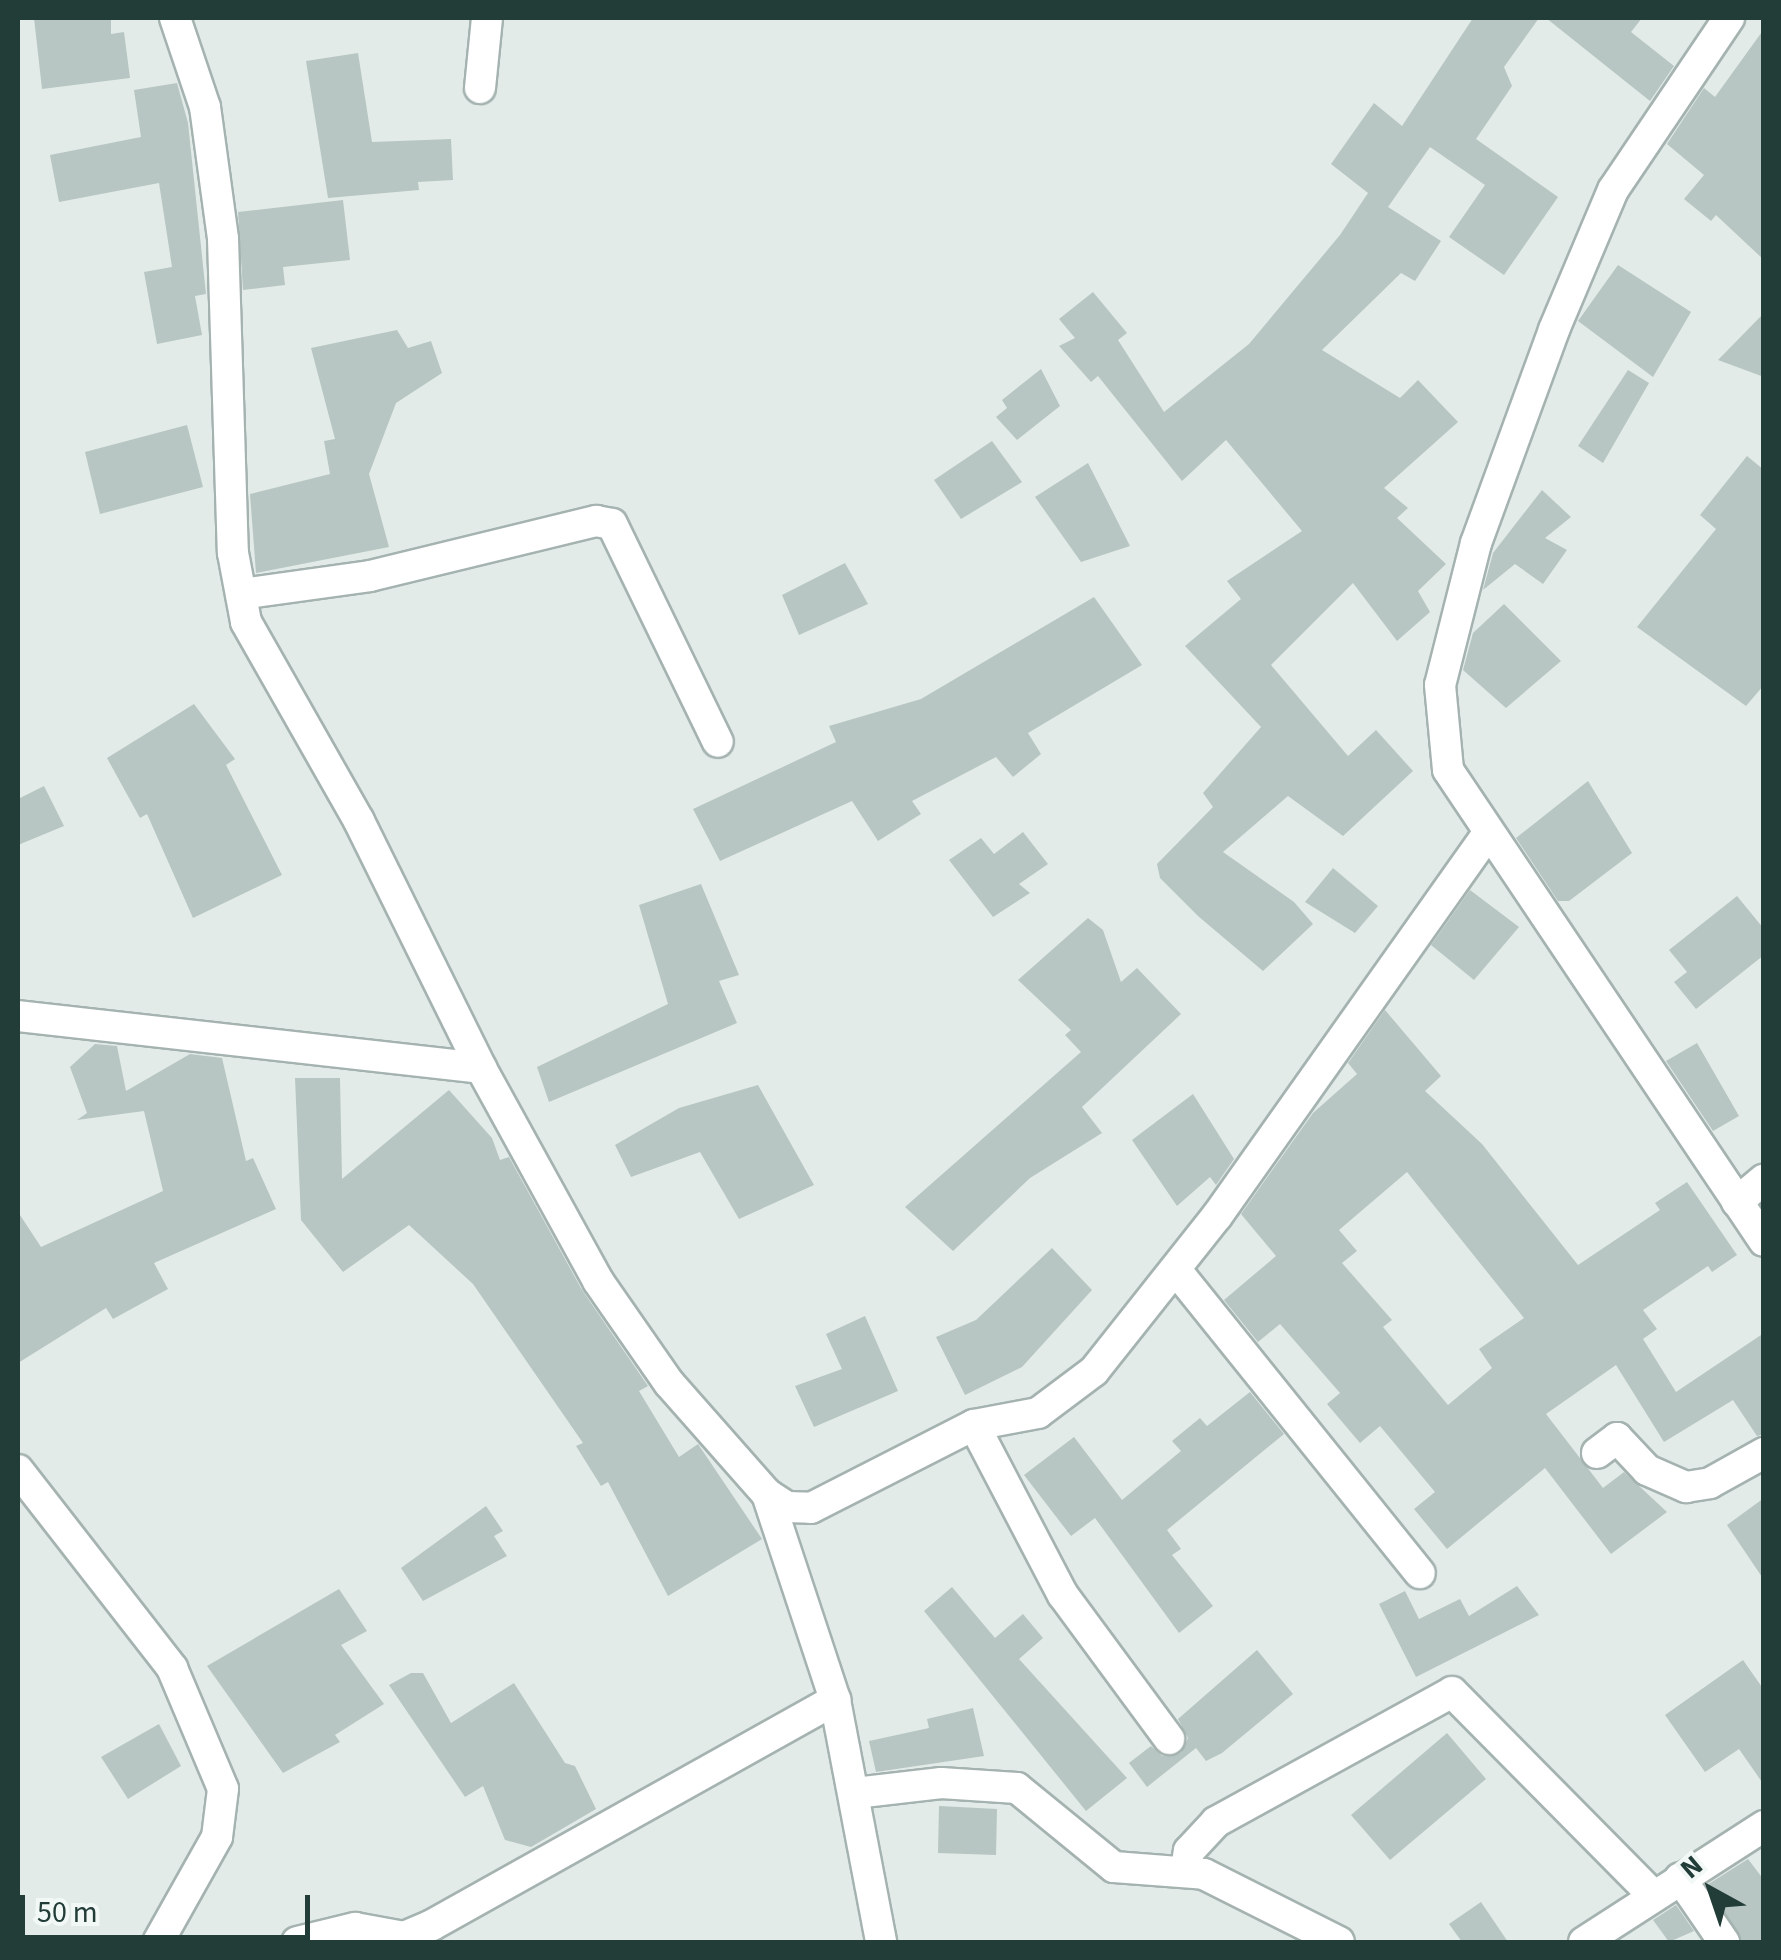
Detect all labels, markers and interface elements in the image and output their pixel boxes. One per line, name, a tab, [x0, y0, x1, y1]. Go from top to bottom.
north arrow	[1661, 1840, 1761, 1940]
text: N	[1672, 1846, 1712, 1888]
scale bar	[25, 1875, 315, 1937]
text: 50 m	[37, 1891, 98, 1934]

